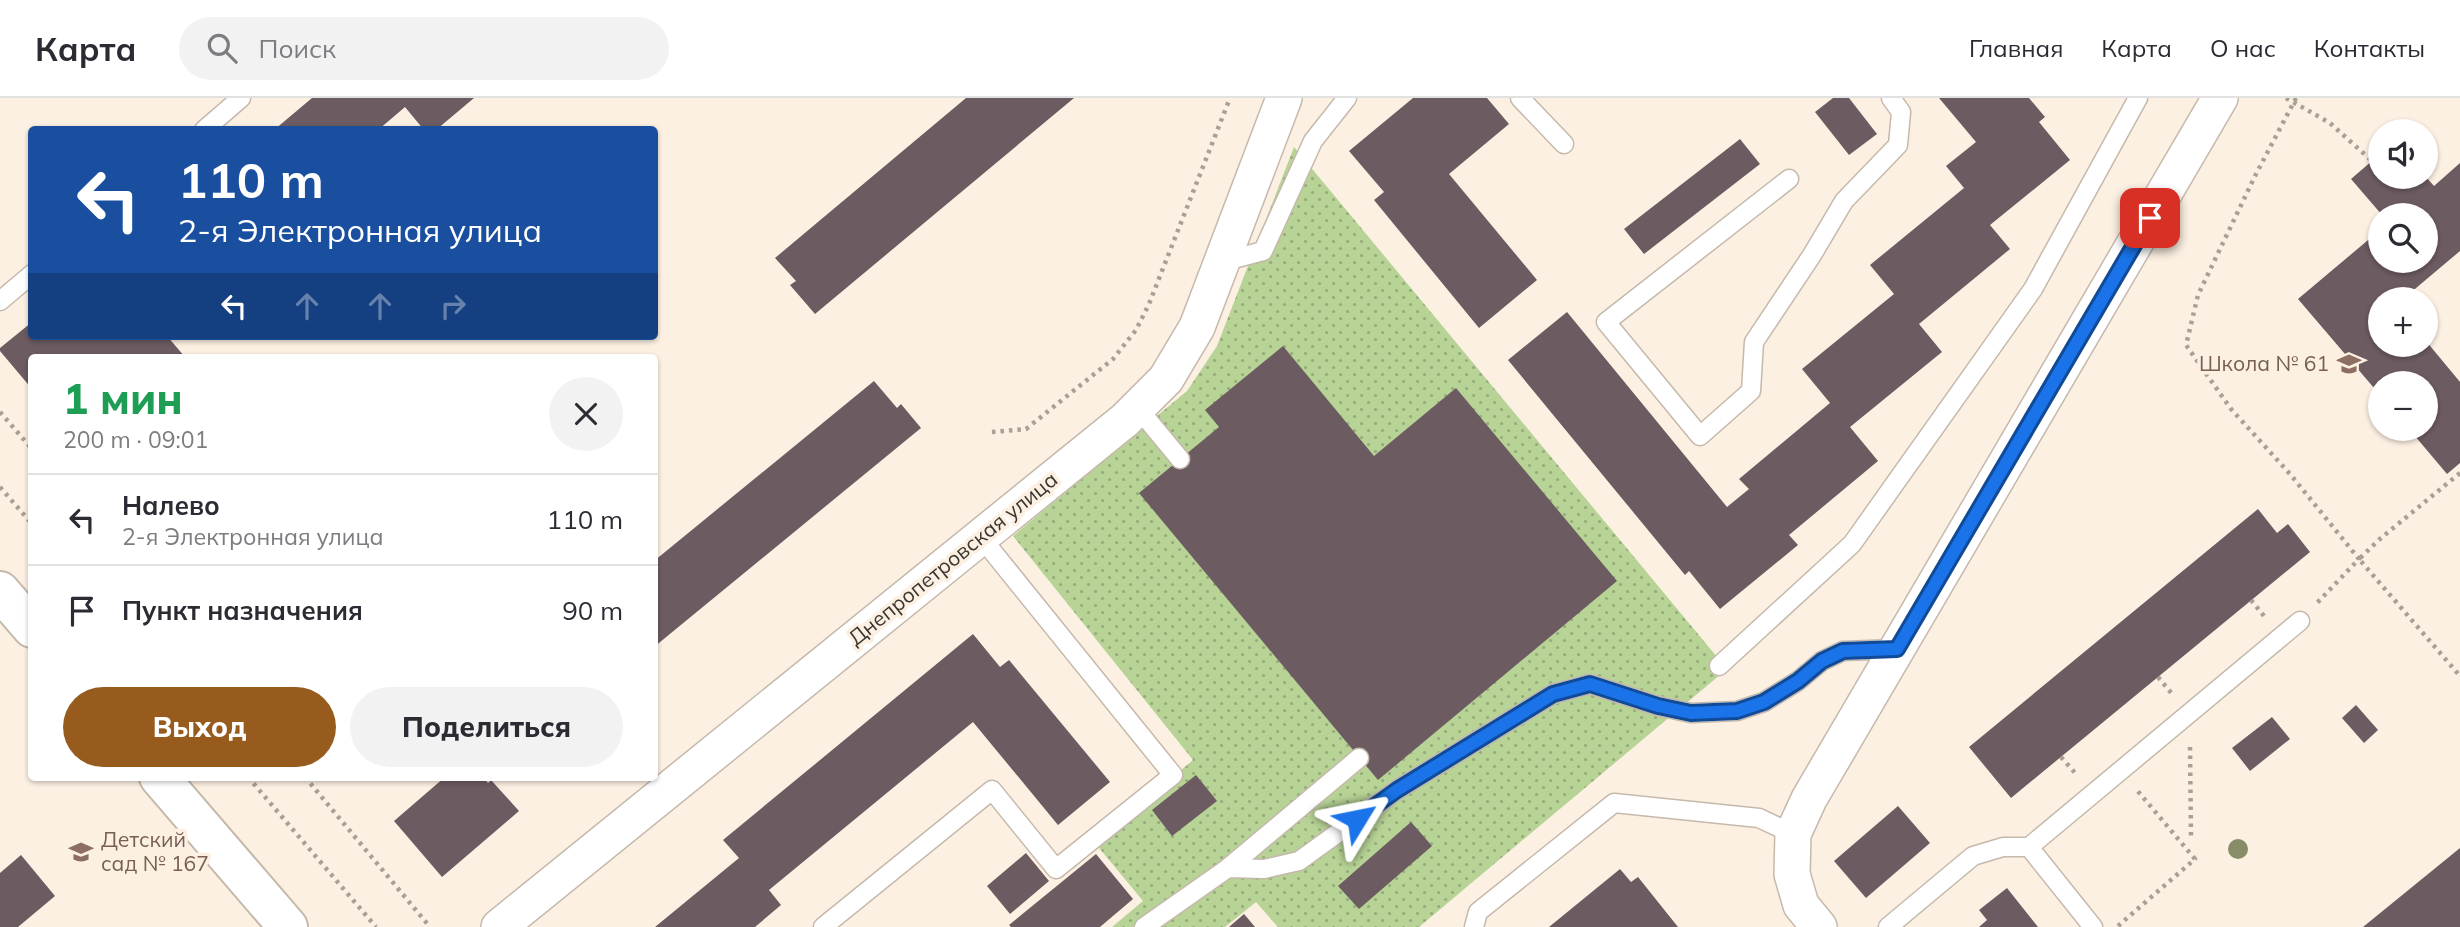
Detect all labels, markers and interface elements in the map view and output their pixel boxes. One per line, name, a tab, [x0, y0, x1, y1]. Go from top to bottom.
search box	[179, 17, 669, 80]
text: Карта	[35, 28, 137, 69]
icon: search	[203, 29, 241, 67]
text: Поиск	[259, 32, 336, 65]
text: Главная	[1969, 33, 2063, 63]
text: Карта	[2101, 33, 2172, 63]
text: О нас	[2210, 33, 2276, 63]
text: Контакты	[2314, 33, 2425, 63]
map controls	[2368, 119, 2438, 441]
button: sound	[2368, 119, 2438, 189]
text: 110 m	[178, 149, 324, 210]
icon: left	[63, 154, 154, 245]
pin	[2120, 188, 2180, 248]
icon: arrive	[2131, 199, 2169, 237]
button: search	[2368, 203, 2438, 273]
text: 2-я Электронная улица	[178, 210, 542, 250]
icon: left	[215, 287, 253, 325]
icon: ahead	[288, 287, 326, 325]
icon: ahead	[361, 287, 399, 325]
icon: right	[434, 287, 472, 325]
button: +	[2368, 287, 2438, 357]
place label: Школа № 61	[2199, 350, 2329, 376]
school or university icon: Школа № 61	[2335, 350, 2363, 378]
button: −	[2368, 371, 2438, 441]
text: 1 мин	[63, 372, 183, 425]
button: close	[549, 377, 623, 451]
text: 200 m · 09:01	[63, 425, 208, 454]
street label: Днепропетровская улица	[842, 466, 1062, 651]
text: Налево	[122, 489, 220, 522]
icon: left	[63, 501, 101, 539]
text: 110 m	[547, 503, 623, 536]
text: 2-я Электронная улица	[122, 522, 384, 551]
icon: arrive	[63, 592, 101, 630]
text: Пункт назначения	[122, 594, 363, 627]
text: 90 m	[562, 594, 623, 627]
button: Выход	[63, 687, 336, 767]
button: Поделиться	[350, 687, 623, 767]
position arrow	[1320, 782, 1394, 856]
place label: Детский сад № 167	[101, 826, 209, 876]
school or university icon: Детский сад № 167	[67, 838, 95, 866]

